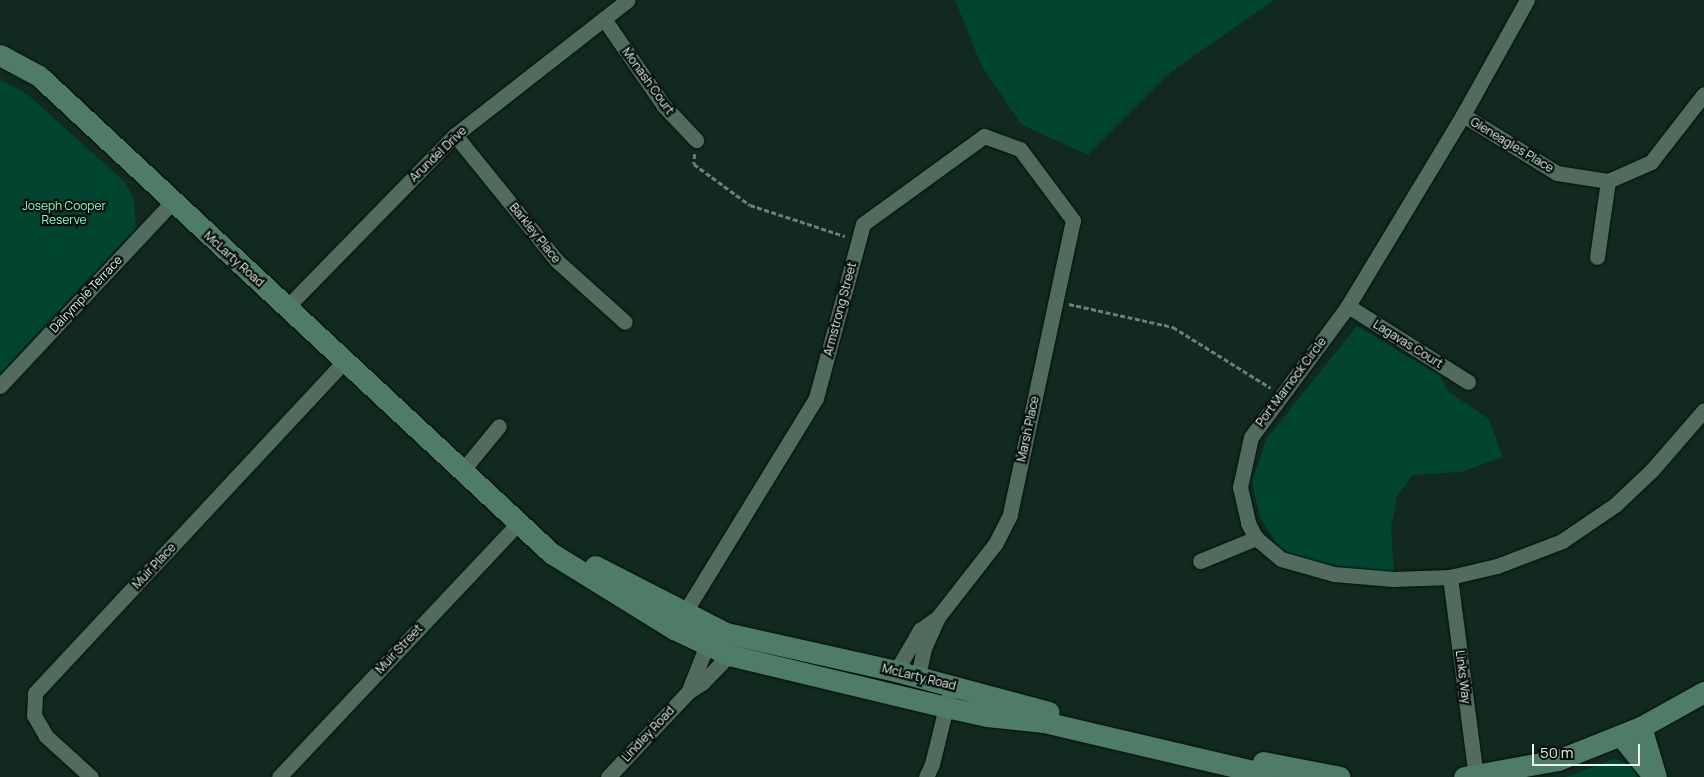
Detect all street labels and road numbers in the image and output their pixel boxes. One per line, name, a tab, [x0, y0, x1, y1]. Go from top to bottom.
street label: Monash Court	[619, 45, 677, 117]
street label: Gleneagles Place	[1468, 114, 1556, 176]
street label: Arundel Drive	[407, 123, 469, 185]
street label: Barkley Place	[506, 200, 564, 266]
street label: McLarty Road	[201, 228, 267, 290]
street label: Dalrymple Terrace	[47, 253, 125, 335]
street label: Armstrong Street	[821, 261, 859, 357]
street label: Lagavas Court	[1371, 317, 1445, 371]
street label: Port Marnock Circle	[1253, 335, 1329, 429]
street label: Marsh Place	[1014, 395, 1042, 463]
street label: Muir Place	[129, 540, 179, 592]
street label: Muir Street	[373, 621, 425, 677]
street label: Links Way	[1453, 649, 1473, 705]
street label: McLarty Road	[881, 661, 957, 693]
street label: Lindley Road	[619, 703, 677, 765]

